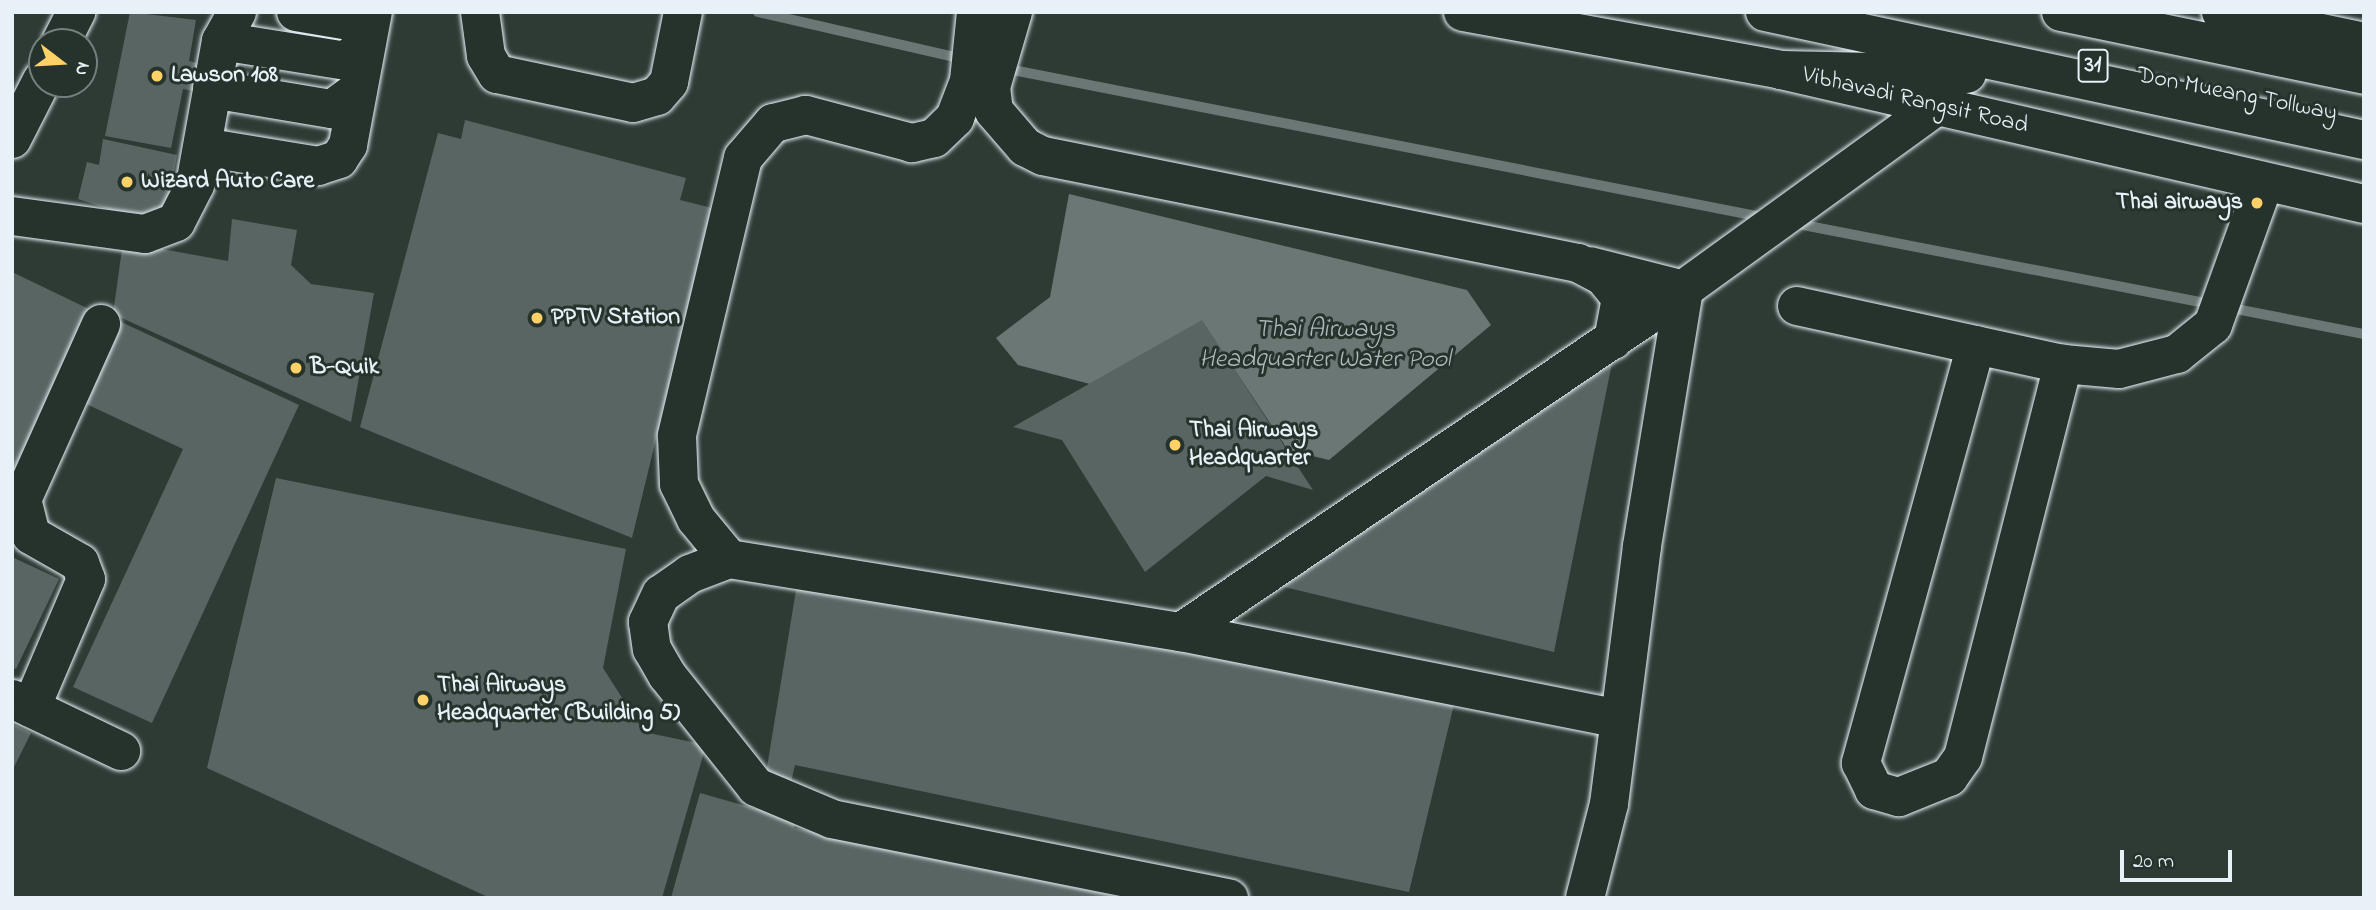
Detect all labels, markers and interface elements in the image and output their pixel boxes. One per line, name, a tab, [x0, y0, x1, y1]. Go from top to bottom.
north arrow	[28, 28, 98, 98]
road number: 31	[2077, 46, 2109, 86]
text: N	[67, 59, 96, 79]
street label: Vibhavadi Rangsit Road	[1799, 61, 2031, 141]
street label: Don Mueang Tollway	[2135, 61, 2339, 129]
place label: Lawson 108	[171, 62, 278, 90]
marker: Lawson 108	[149, 68, 165, 84]
place label: Wizard Auto Care	[141, 168, 314, 196]
marker: Wizard Auto Care	[119, 174, 135, 190]
place label: Thai airways	[2116, 189, 2243, 217]
marker: Thai airways	[2249, 195, 2265, 211]
place label: PPTV Station	[551, 304, 680, 332]
marker: PPTV Station	[529, 310, 545, 326]
water label: Thai Airways Headquarter Water Pool	[1199, 315, 1451, 376]
place label: B-Quik	[310, 354, 379, 382]
marker: B-Quik	[288, 360, 304, 376]
place label: Thai Airways Headquarter	[1189, 417, 1318, 473]
marker: Thai Airways Headquarter	[1167, 437, 1183, 453]
place label: Thai Airways Headquarter (Building 5)	[437, 672, 680, 728]
marker: Thai Airways Headquarter (Building 5)	[415, 692, 431, 708]
scale bar	[2124, 836, 2236, 880]
text: 20 m	[2133, 847, 2174, 877]

